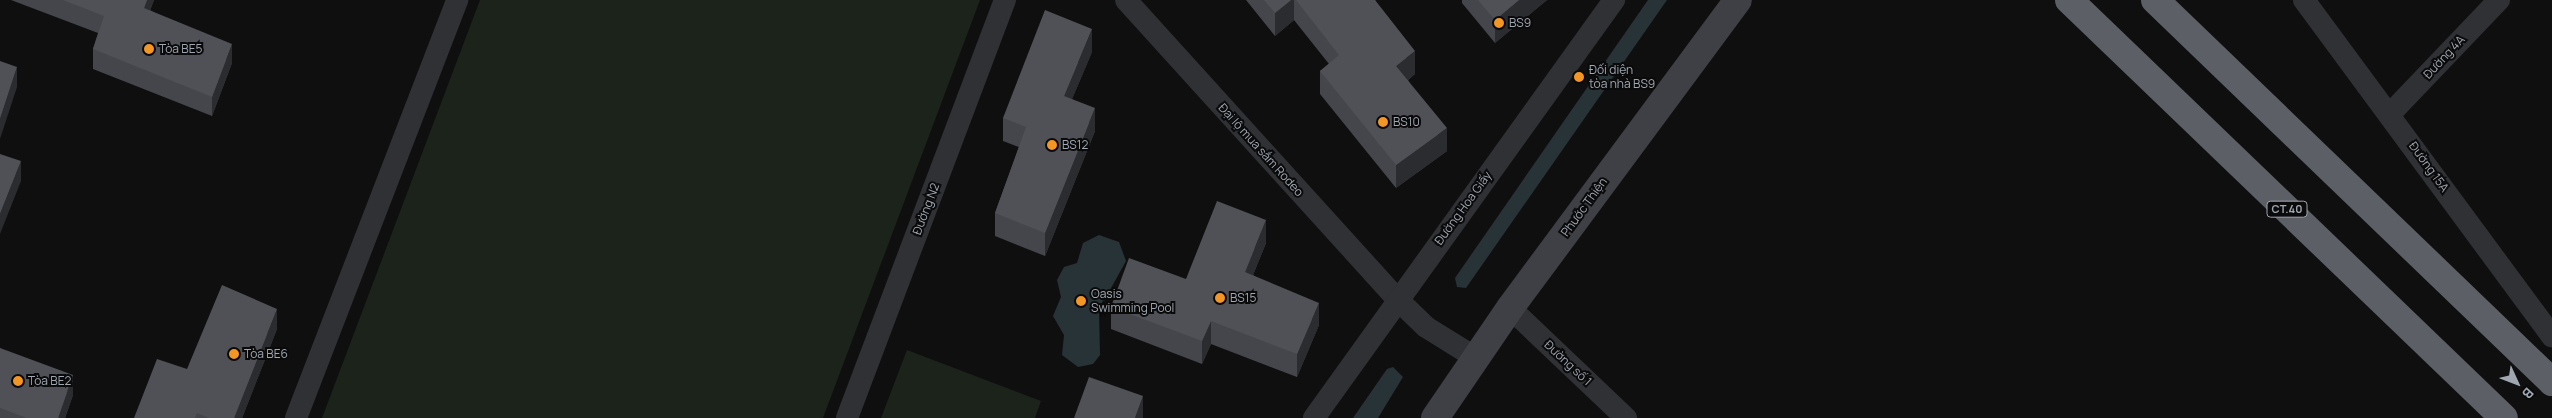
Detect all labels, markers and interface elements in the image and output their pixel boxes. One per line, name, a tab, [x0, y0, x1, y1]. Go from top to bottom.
place label: BS9	[1509, 16, 1531, 30]
marker: BS9	[1493, 17, 1505, 29]
street label: Đường 4A	[2420, 32, 2468, 82]
place label: Tòa BE5	[159, 42, 202, 56]
marker: Tòa BE5	[143, 43, 155, 55]
place label: Đối diện tòa nhà BS9	[1589, 63, 1655, 91]
marker: Đối diện tòa nhà BS9	[1573, 71, 1585, 83]
street label: Đại lộ mua sắm Rodeo	[1216, 101, 1306, 199]
place label: BS10	[1393, 115, 1420, 129]
marker: BS10	[1377, 116, 1389, 128]
place label: BS12	[1062, 138, 1088, 152]
marker: BS12	[1046, 139, 1058, 151]
street label: Đường 15A	[2406, 139, 2452, 195]
street label: Đường Hoa Giấy	[1432, 168, 1494, 248]
street label: Phước Thiện	[1558, 175, 1610, 239]
street label: Đường N2	[910, 181, 942, 237]
road number: CT.40	[2266, 200, 2308, 218]
place label: Oasis Swimming Pool	[1091, 287, 1174, 315]
place label: BS15	[1230, 291, 1256, 305]
marker: BS15	[1214, 292, 1226, 304]
marker: Oasis Swimming Pool	[1075, 295, 1087, 307]
street label: Đường số 1	[1541, 337, 1595, 389]
place label: Tòa BE6	[244, 347, 288, 361]
marker: Tòa BE6	[228, 348, 240, 360]
north arrow	[2492, 358, 2542, 408]
place label: Tòa BE2	[28, 374, 71, 388]
marker: Tòa BE2	[12, 375, 24, 387]
text: B	[2518, 384, 2538, 403]

